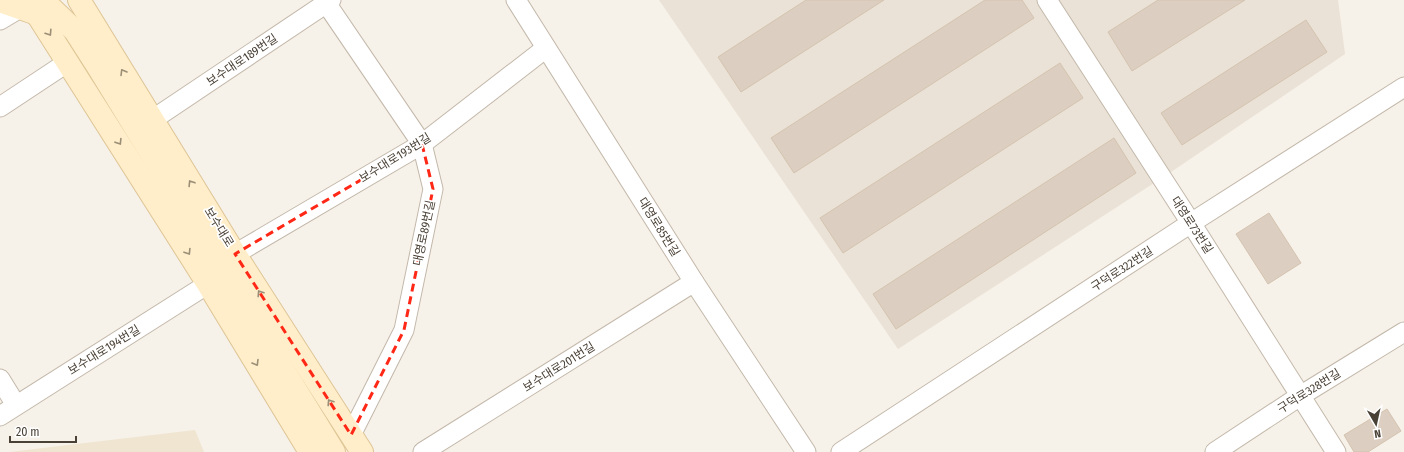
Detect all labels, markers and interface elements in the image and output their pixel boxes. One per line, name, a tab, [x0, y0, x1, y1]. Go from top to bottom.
one-way arrow	[44, 29, 52, 36]
street label: 보수대로189번길	[204, 31, 280, 89]
one-way arrow	[120, 69, 127, 76]
street label: 보수대로193번길	[357, 130, 433, 186]
one-way arrow	[114, 138, 121, 145]
one-way arrow	[188, 180, 196, 187]
street label: 대영로73번길	[1168, 194, 1216, 256]
street label: 대영로85번길	[635, 195, 683, 259]
street label: 대영로89번길	[410, 199, 438, 267]
street label: 보수대로	[201, 205, 237, 249]
street label: 구덕로322번길	[1088, 244, 1156, 294]
one-way arrow	[184, 248, 191, 255]
one-way arrow	[257, 290, 265, 297]
street label: 보수대로194번길	[65, 322, 143, 378]
street label: 보수대로201번길	[520, 339, 598, 395]
one-way arrow	[252, 359, 259, 366]
street label: 구덕로328번길	[1275, 366, 1343, 416]
one-way arrow	[328, 400, 335, 407]
north arrow	[1356, 404, 1396, 444]
scale bar	[10, 418, 76, 444]
text: 20 m	[16, 425, 40, 439]
text: N	[1373, 426, 1382, 440]

